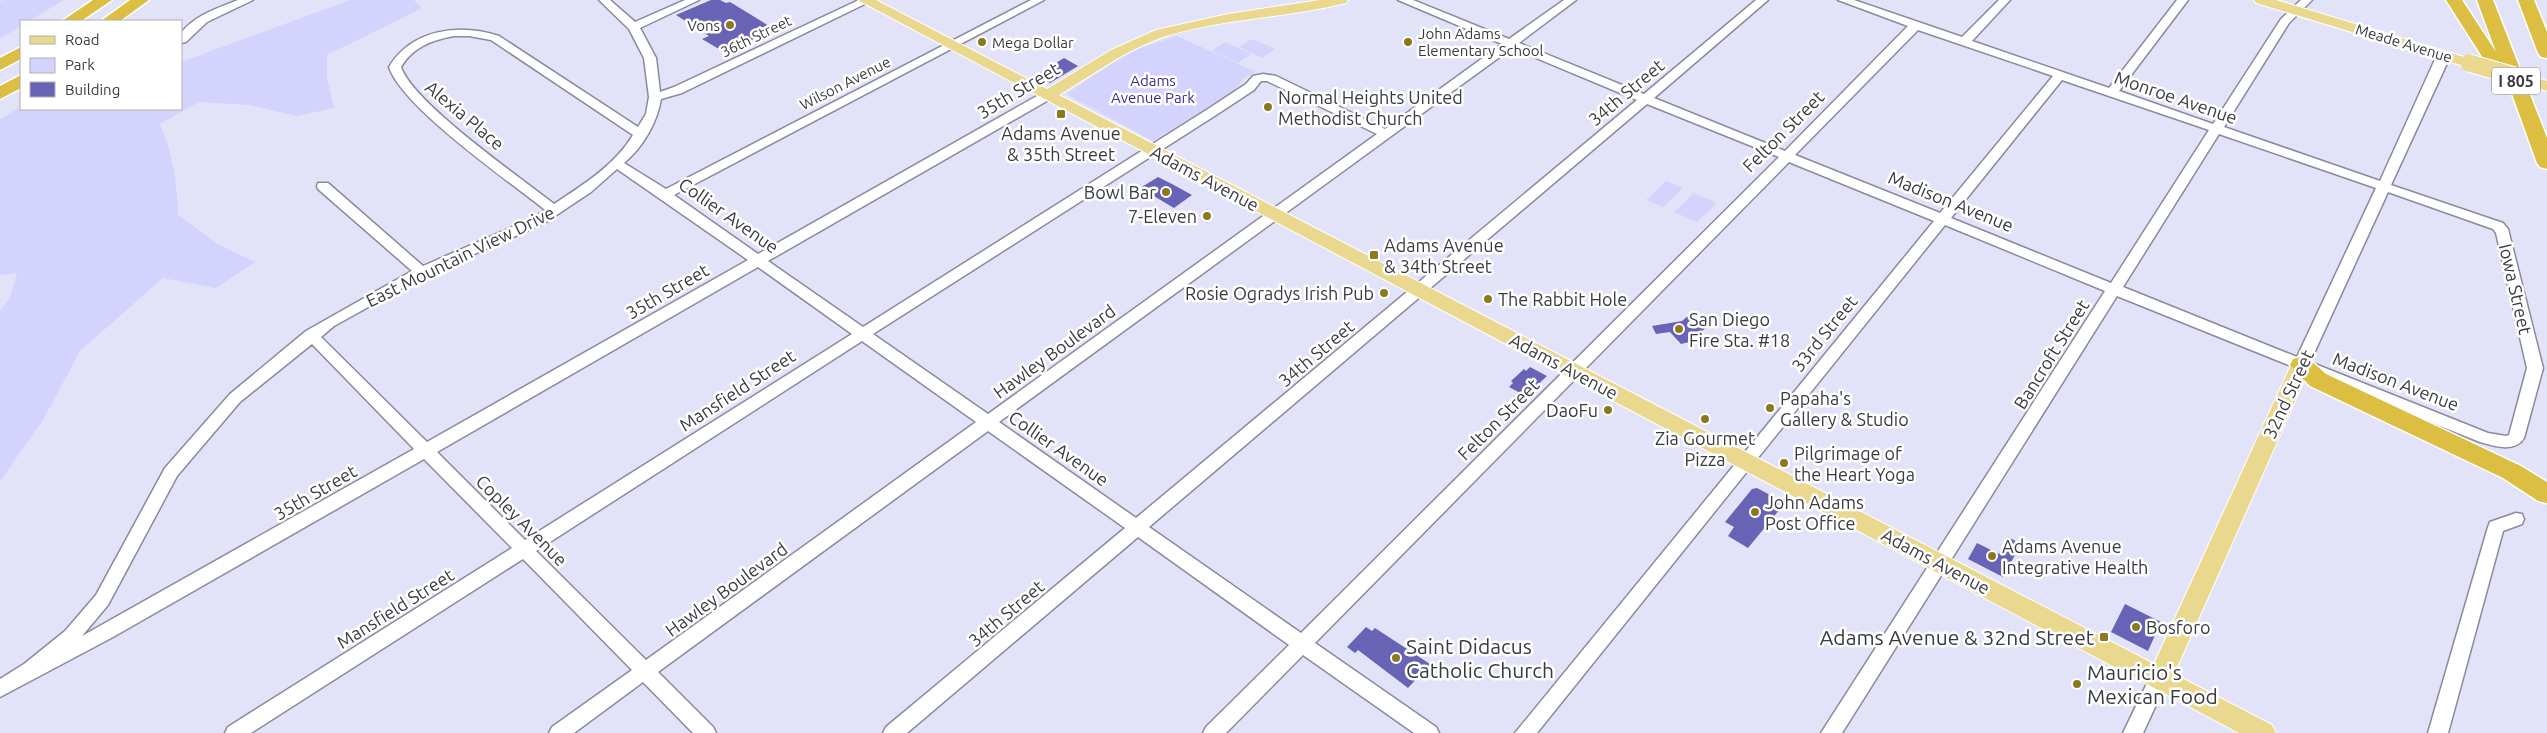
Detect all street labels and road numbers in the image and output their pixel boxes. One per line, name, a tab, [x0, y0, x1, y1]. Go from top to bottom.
street label: 36th Street	[718, 12, 794, 60]
street label: Meade Avenue	[2354, 20, 2454, 66]
street label: Wilson Avenue	[797, 53, 893, 113]
street label: 34th Street	[1584, 55, 1668, 129]
street label: 35th Street	[973, 58, 1063, 122]
street label: Monroe Avenue	[2112, 67, 2240, 127]
road number: I 805	[2492, 68, 2540, 94]
street label: Alexia Place	[422, 76, 508, 154]
street label: Felton Street	[1738, 86, 1828, 176]
street label: Adams Avenue	[1148, 141, 1262, 215]
street label: Madison Avenue	[1886, 167, 2016, 235]
street label: Collier Avenue	[675, 173, 783, 257]
street label: East Mountain View Drive	[363, 202, 557, 310]
street label: Iowa Street	[2496, 242, 2536, 336]
street label: 35th Street	[622, 259, 712, 323]
street label: 33rd Street	[1787, 291, 1861, 375]
street label: Bancroft Street	[2009, 296, 2093, 412]
street label: Hawley Boulevard	[989, 300, 1119, 402]
street label: 34th Street	[1274, 316, 1358, 390]
street label: Adams Avenue	[1507, 329, 1621, 403]
street label: Mansfield Street	[675, 345, 799, 435]
street label: 32nd Street	[2259, 346, 2317, 442]
street label: Madison Avenue	[2330, 348, 2462, 414]
street label: Felton Street	[1453, 374, 1543, 464]
street label: Collier Avenue	[1005, 406, 1113, 490]
street label: 35th Street	[270, 460, 360, 524]
street label: Copley Avenue	[472, 470, 572, 570]
street label: Adams Avenue	[1879, 524, 1993, 598]
street label: Hawley Boulevard	[661, 538, 791, 640]
street label: Mansfield Street	[333, 564, 457, 652]
street label: 34th Street	[964, 576, 1048, 650]

